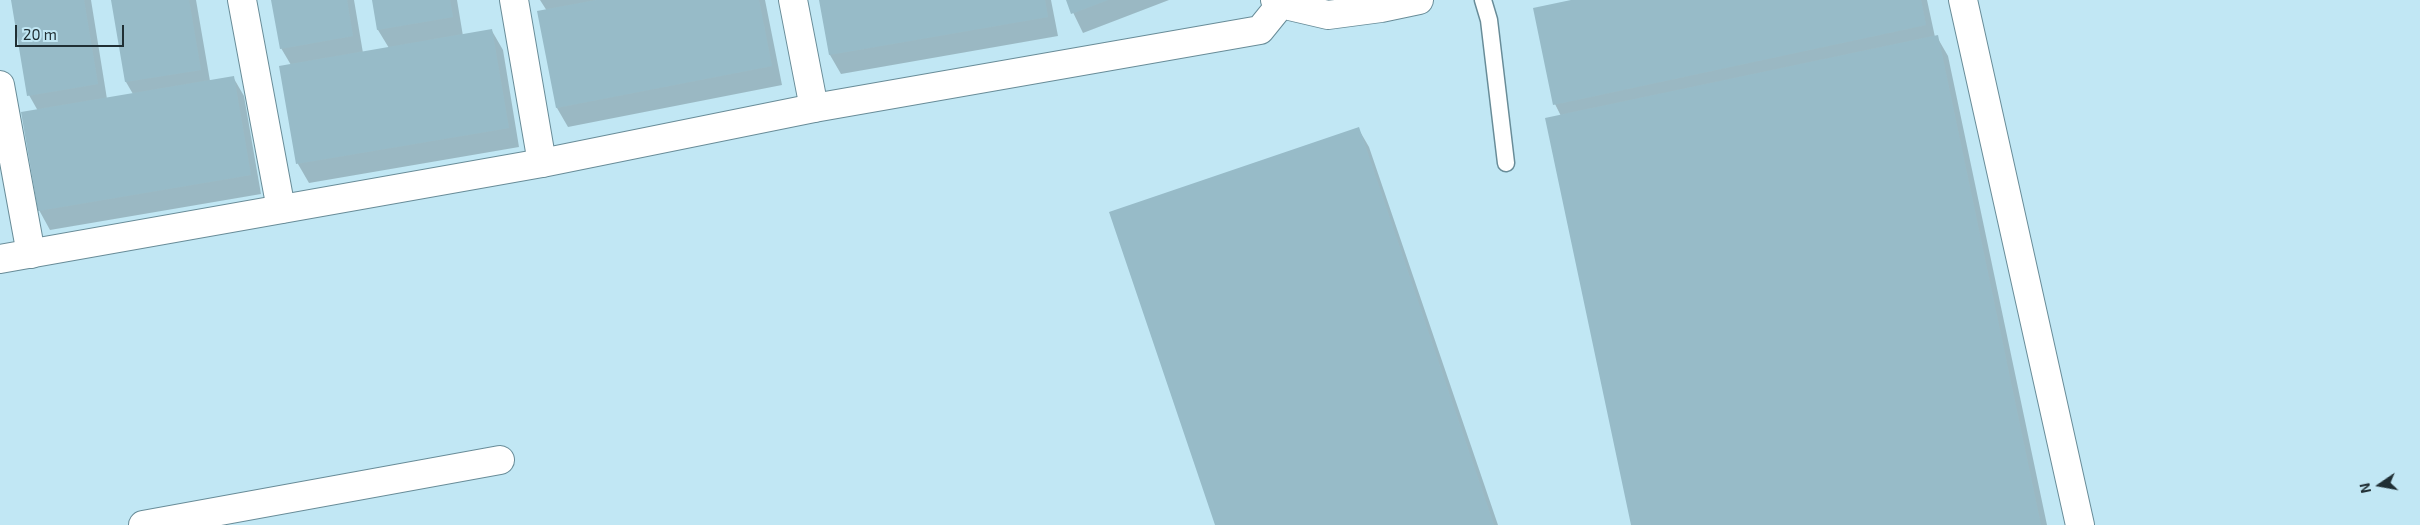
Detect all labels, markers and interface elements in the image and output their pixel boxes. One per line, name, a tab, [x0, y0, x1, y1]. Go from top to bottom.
scale bar	[18, 15, 126, 47]
text: 20 m	[23, 25, 57, 43]
north arrow	[2355, 460, 2405, 510]
text: N	[2355, 482, 2374, 495]

